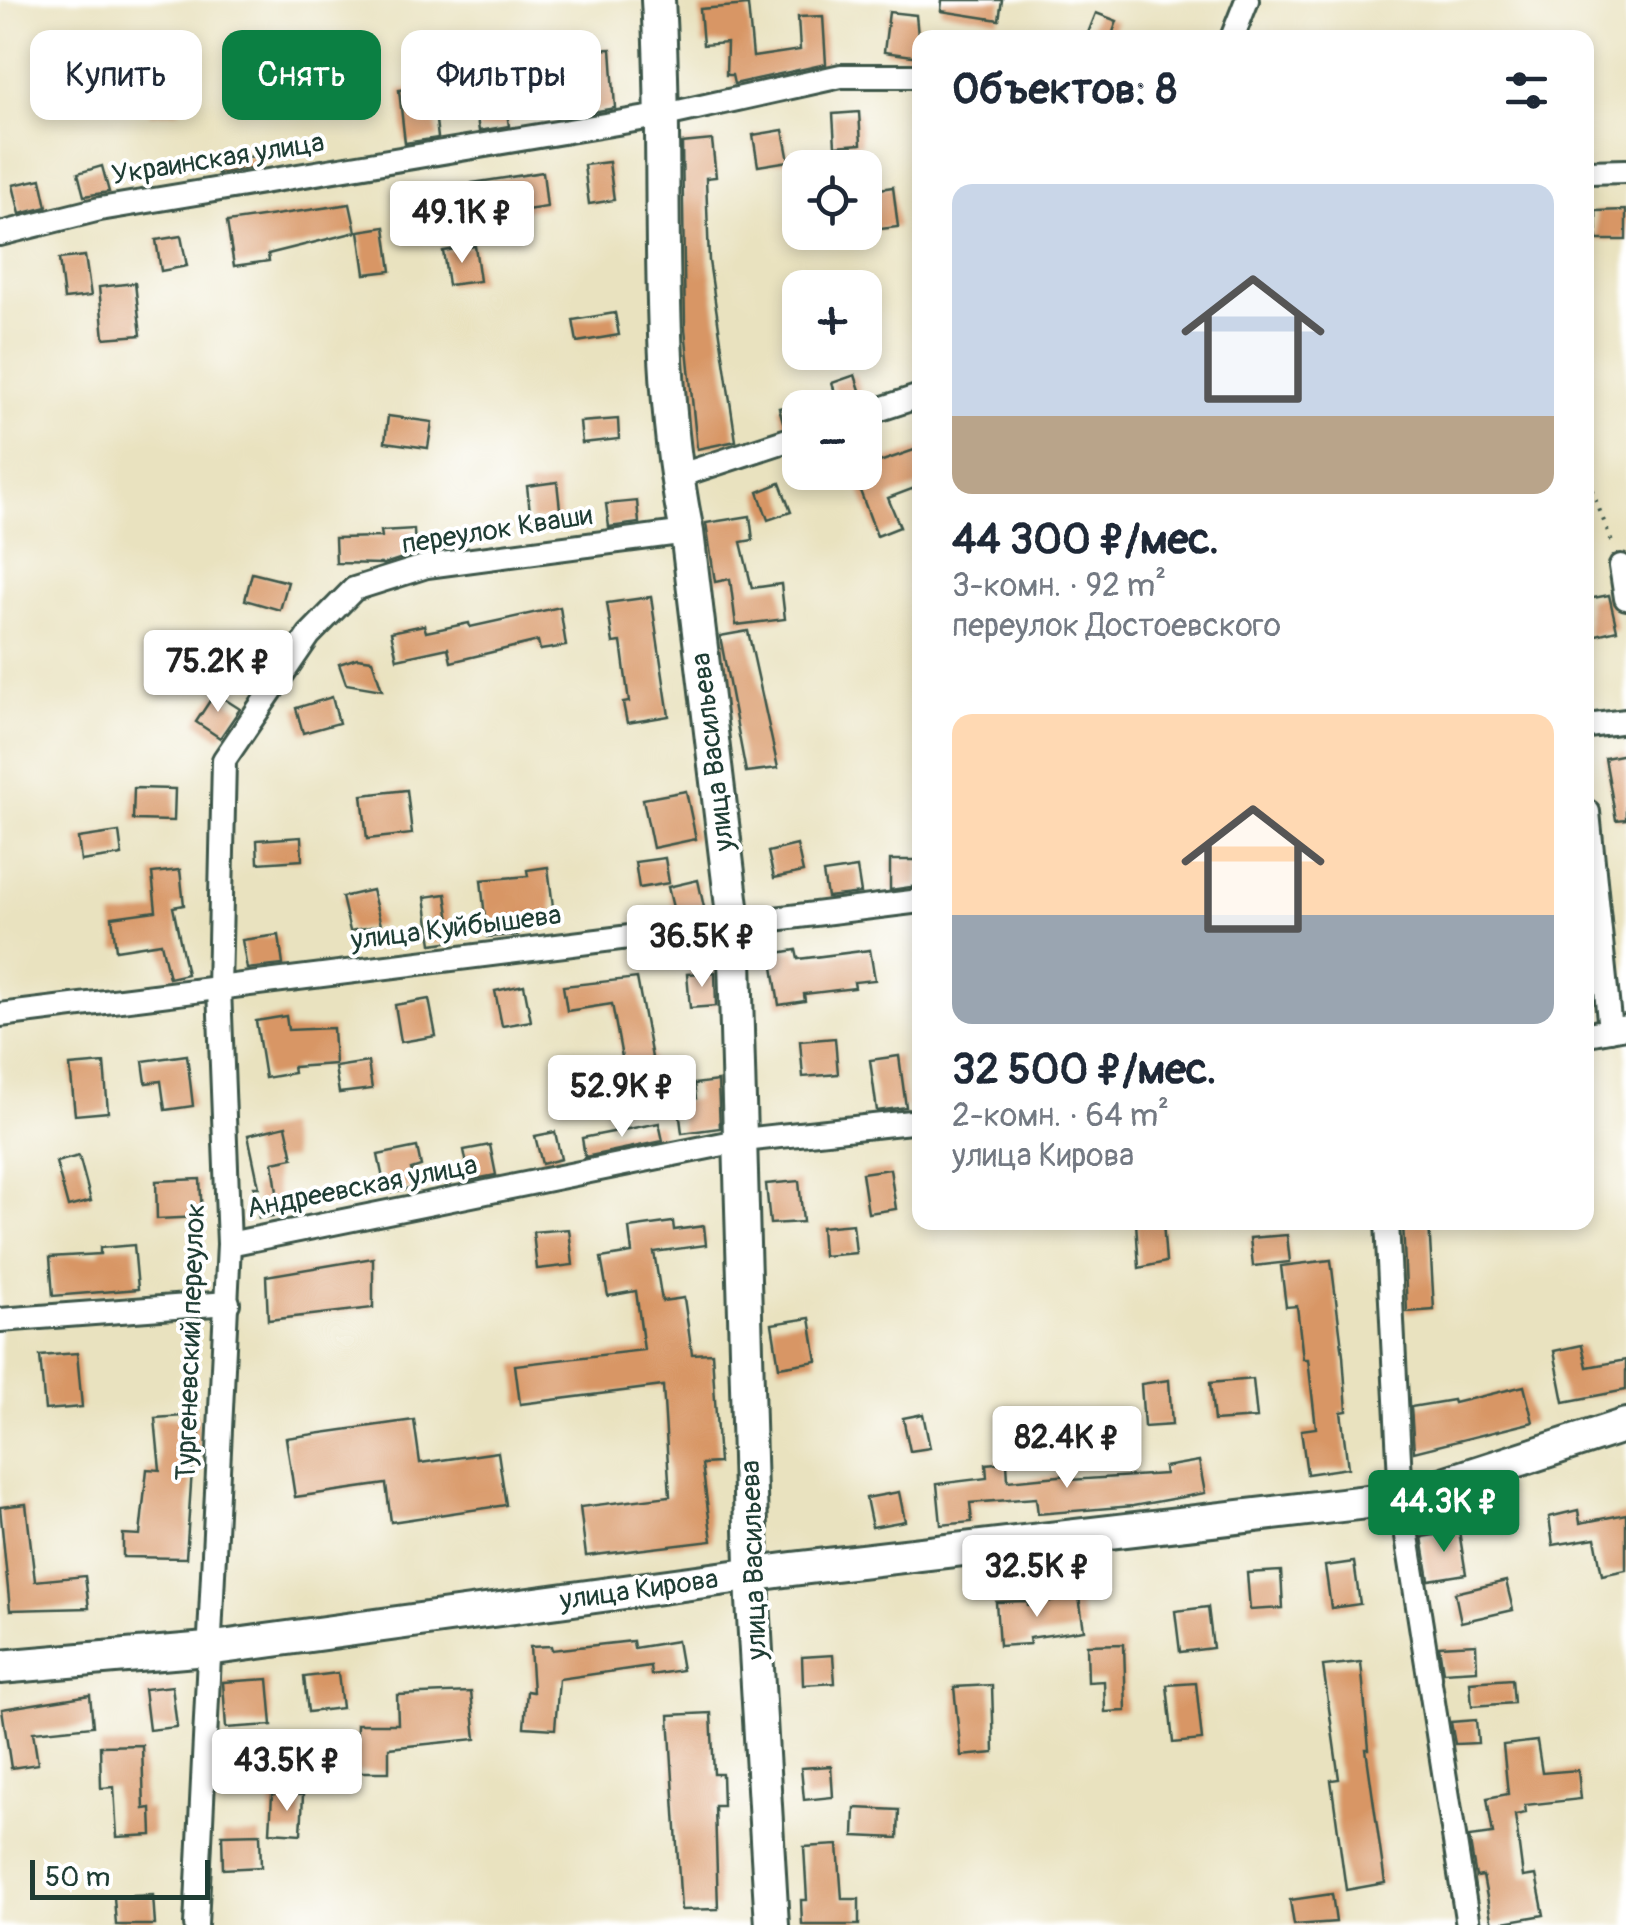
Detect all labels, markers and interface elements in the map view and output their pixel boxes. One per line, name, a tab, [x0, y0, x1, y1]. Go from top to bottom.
chip: Купить	[30, 30, 202, 120]
chip: Снять	[222, 30, 381, 120]
chip: Фильтры	[401, 30, 601, 120]
icon: filters	[1499, 63, 1554, 118]
text: Объектов: 8	[952, 64, 1177, 116]
street label: Украинская улица	[109, 125, 327, 193]
map controls	[782, 150, 882, 490]
button: locate	[782, 150, 882, 250]
pin: 49.1K ₽	[370, 181, 554, 266]
text: 49.1K ₽	[412, 193, 512, 233]
icon: home	[1163, 249, 1343, 429]
button: +	[782, 270, 882, 370]
button: −	[782, 390, 882, 490]
street label: переулок Кваши	[399, 498, 595, 562]
text: 44 300 ₽/мес.	[952, 514, 1219, 566]
text: 3-комн. · 92 m²	[952, 566, 1166, 606]
text: переулок Достоевского	[952, 606, 1281, 646]
pin: 75.2K ₽	[126, 630, 310, 715]
text: 75.2K ₽	[166, 642, 270, 682]
street label: улица Васильева	[683, 651, 743, 854]
icon: home	[1163, 779, 1343, 959]
street label: улица Куйбышева	[348, 898, 563, 958]
pin: 36.5K ₽	[610, 905, 794, 990]
text: 36.5K ₽	[649, 917, 755, 957]
text: 32 500 ₽/мес.	[952, 1044, 1216, 1096]
pin: 52.9K ₽	[530, 1055, 714, 1140]
text: 52.9K ₽	[570, 1067, 674, 1107]
text: 2-комн. · 64 m²	[952, 1096, 1169, 1136]
text: улица Кирова	[952, 1136, 1134, 1176]
street label: Андреевская улица	[244, 1147, 480, 1227]
street label: Тургеневский переулок	[169, 1203, 213, 1481]
pin: 82.4K ₽	[975, 1406, 1159, 1491]
text: 82.4K ₽	[1014, 1418, 1120, 1458]
street label: улица Васильева	[733, 1460, 775, 1661]
pin: 44.3K ₽	[1352, 1470, 1536, 1555]
text: 44.3K ₽	[1390, 1482, 1498, 1522]
pin: 32.5K ₽	[945, 1535, 1129, 1620]
text: 32.5K ₽	[984, 1547, 1090, 1587]
street label: улица Кирова	[557, 1562, 720, 1619]
pin: 43.5K ₽	[195, 1729, 379, 1814]
text: 43.5K ₽	[234, 1741, 340, 1781]
scale bar	[30, 1855, 210, 1900]
text: 50 m	[45, 1860, 110, 1895]

